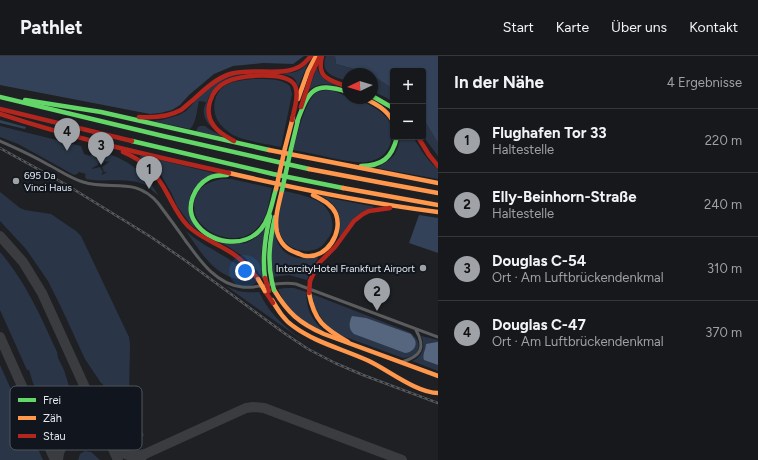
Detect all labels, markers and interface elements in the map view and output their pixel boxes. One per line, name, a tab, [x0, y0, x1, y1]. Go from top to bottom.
text: Pathlet	[20, 16, 83, 39]
text: Start	[503, 19, 534, 36]
text: Karte	[556, 19, 589, 36]
text: Über uns	[611, 19, 667, 36]
text: Kontakt	[689, 19, 738, 36]
north arrow	[342, 68, 378, 104]
map controls	[390, 68, 426, 140]
button: +	[390, 68, 426, 104]
text: In der Nähe	[454, 72, 544, 92]
text: 4 Ergebnisse	[667, 75, 742, 90]
button: −	[390, 104, 426, 140]
pin: 4	[54, 118, 80, 151]
text: Flughafen Tor 33	[492, 124, 607, 142]
pin: 3	[88, 132, 114, 165]
text: 1	[464, 133, 470, 148]
text: 220 m	[705, 133, 742, 148]
text: Haltestelle	[492, 142, 554, 157]
pin: 1	[136, 156, 162, 189]
place label: 695 Da Vinci Haus	[24, 169, 72, 194]
marker: 695 Da Vinci Haus	[11, 176, 21, 186]
text: Elly-Beinhorn-Straße	[492, 188, 636, 206]
text: 2	[463, 197, 471, 212]
text: 240 m	[704, 197, 742, 212]
text: Haltestelle	[492, 206, 554, 221]
text: Douglas C-54	[492, 252, 586, 270]
your location	[235, 261, 255, 281]
text: 3	[463, 261, 471, 276]
text: 310 m	[707, 261, 742, 276]
place label: IntercityHotel Frankfurt Airport	[276, 262, 415, 275]
marker: IntercityHotel Frankfurt Airport	[418, 263, 428, 273]
text: Ort · Am Luftbrückendenkmal	[492, 270, 664, 285]
pin: 2	[364, 278, 390, 311]
text: Douglas C-47	[492, 316, 586, 334]
text: 4	[463, 325, 471, 340]
text: 370 m	[705, 325, 742, 340]
text: Ort · Am Luftbrückendenkmal	[492, 334, 664, 349]
legend	[10, 386, 142, 450]
text: Frei	[43, 394, 61, 407]
text: Zäh	[43, 412, 62, 425]
text: Stau	[43, 430, 66, 443]

